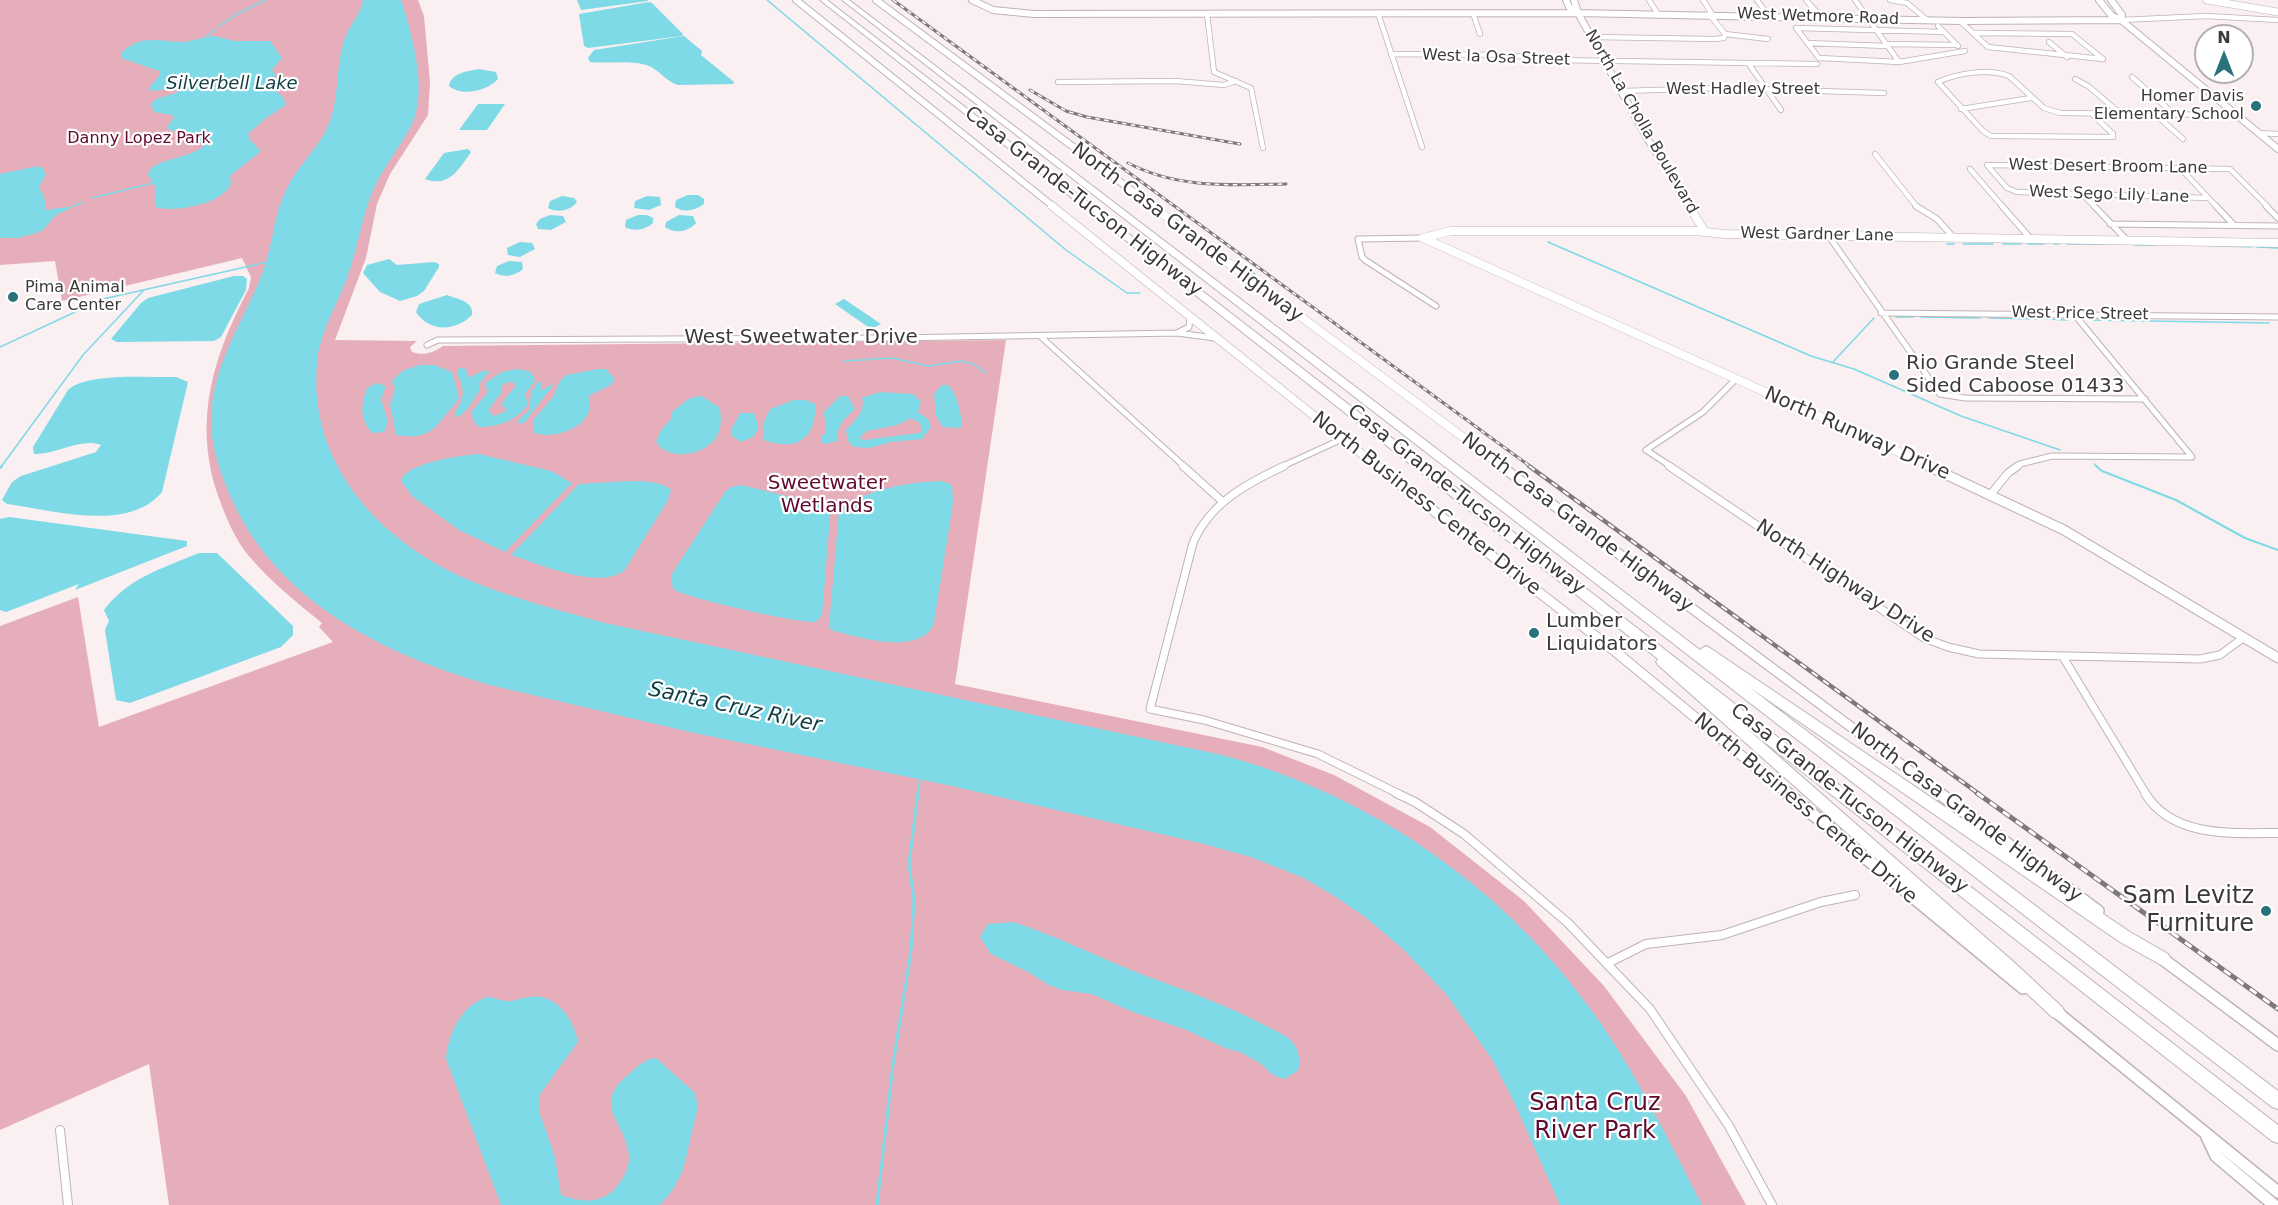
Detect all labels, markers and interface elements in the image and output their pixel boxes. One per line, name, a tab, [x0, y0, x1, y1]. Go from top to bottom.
street label: West Wetmore Road	[1737, 5, 1899, 29]
north arrow	[2194, 24, 2254, 84]
street label: North La Cholla Boulevard	[1580, 27, 1702, 217]
text: N	[2217, 28, 2231, 47]
street label: West la Osa Street	[1422, 46, 1570, 70]
water label: Silverbell Lake	[166, 73, 298, 95]
street label: West Hadley Street	[1666, 80, 1820, 100]
place label: Homer Davis Elementary School	[2094, 87, 2244, 125]
marker: Homer Davis Elementary School	[2249, 99, 2263, 113]
street label: Casa Grande-Tucson Highway	[959, 102, 1207, 302]
park label: Danny Lopez Park	[67, 129, 211, 149]
street label: North Casa Grande Highway	[1066, 138, 1308, 328]
street label: West Desert Broom Lane	[2008, 156, 2208, 178]
street label: West Sego Lily Lane	[2028, 183, 2190, 207]
street label: West Gardner Lane	[1740, 224, 1894, 246]
place label: Pima Animal Care Center	[25, 278, 125, 316]
marker: Pima Animal Care Center	[6, 290, 20, 304]
street label: West Price Street	[2011, 303, 2149, 325]
street label: West Sweetwater Drive	[684, 326, 918, 350]
place label: Rio Grande Steel Sided Caboose 01433	[1906, 352, 2124, 399]
marker: Rio Grande Steel Sided Caboose 01433	[1887, 368, 1901, 382]
street label: North Runway Drive	[1760, 382, 1954, 486]
street label: Casa Grande-Tucson Highway	[1342, 400, 1590, 600]
street label: North Business Center Drive	[1307, 407, 1545, 601]
street label: North Casa Grande Highway	[1456, 428, 1698, 618]
park label: Sweetwater Wetlands	[768, 472, 886, 519]
street label: North Highway Drive	[1751, 515, 1939, 649]
place label: Lumber Liquidators	[1546, 610, 1657, 657]
marker: Lumber Liquidators	[1527, 626, 1541, 640]
water label: Santa Cruz River	[646, 677, 824, 739]
street label: Casa Grande-Tucson Highway	[1725, 699, 1973, 899]
street label: North Business Center Drive	[1689, 709, 1921, 909]
street label: North Casa Grande Highway	[1845, 718, 2087, 908]
place label: Sam Levitz Furniture	[2122, 883, 2254, 939]
marker: Sam Levitz Furniture	[2259, 904, 2273, 918]
park label: Santa Cruz River Park	[1529, 1090, 1661, 1146]

